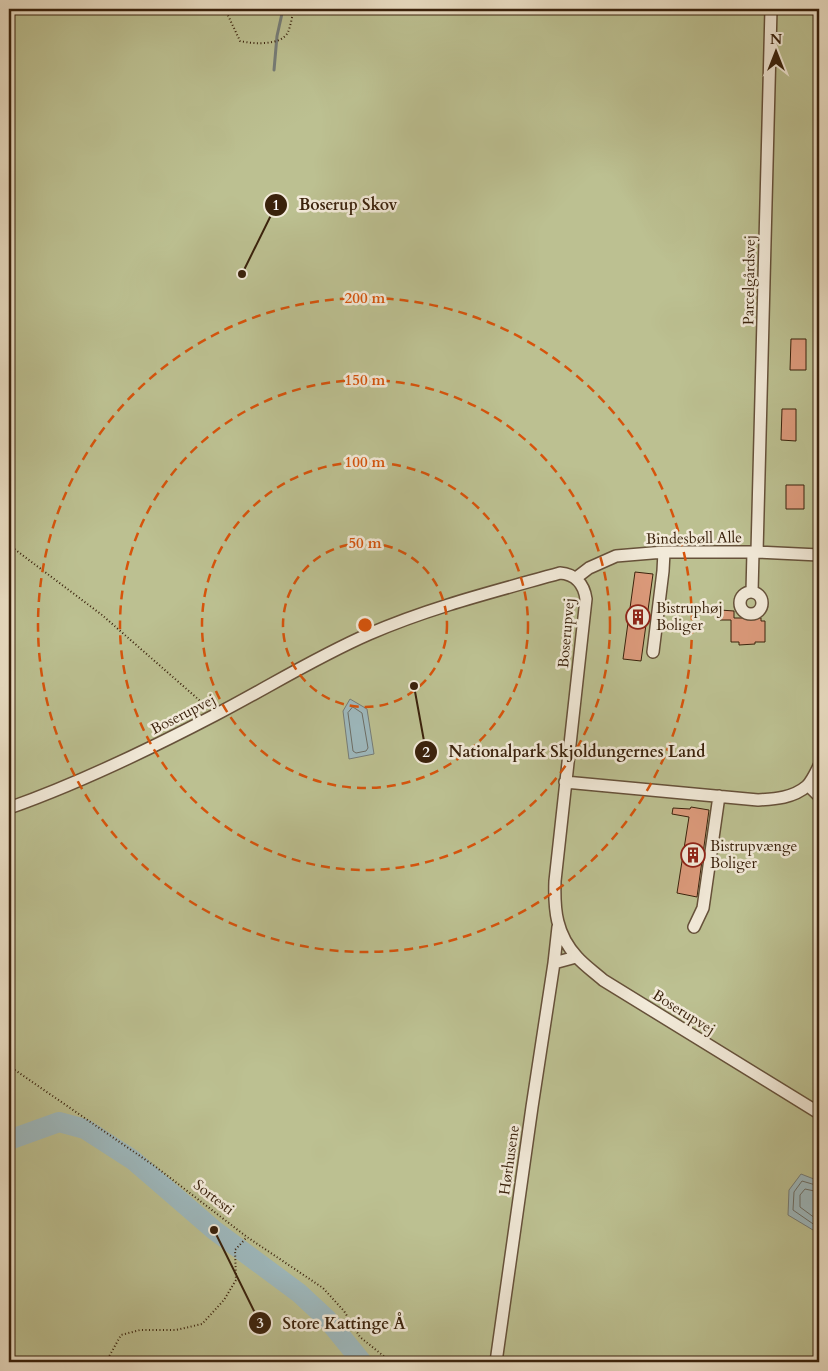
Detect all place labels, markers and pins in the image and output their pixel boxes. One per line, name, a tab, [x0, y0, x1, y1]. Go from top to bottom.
callout: Boserup Skov	[264, 189, 407, 220]
place label: Bistruphøj Boliger	[656, 598, 723, 635]
building icon: Bistruphøj Boliger	[625, 604, 651, 630]
centre of rings	[356, 616, 374, 634]
callout: Nationalpark Skjoldungernes Land	[414, 736, 716, 767]
place label: Bistrupvænge Boliger	[710, 836, 797, 873]
building icon: Bistrupvænge Boliger	[680, 842, 706, 868]
callout: Store Kattinge Å	[248, 1308, 416, 1339]

